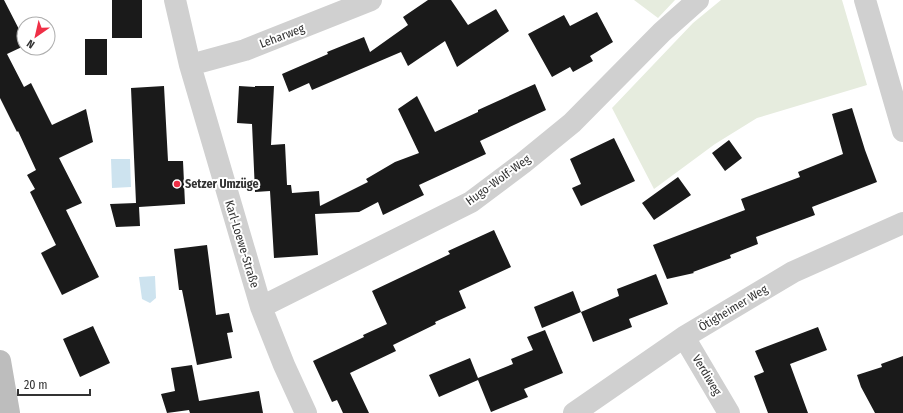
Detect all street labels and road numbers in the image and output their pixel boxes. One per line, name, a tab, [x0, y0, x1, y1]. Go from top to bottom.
street label: Leharweg	[258, 21, 307, 51]
street label: Hugo-Wolf-Weg	[463, 152, 533, 208]
street label: Karl-Loewe-Straße	[222, 199, 262, 290]
street label: Ötigheimer Weg	[695, 280, 770, 334]
street label: Verdiweg	[690, 352, 725, 398]

